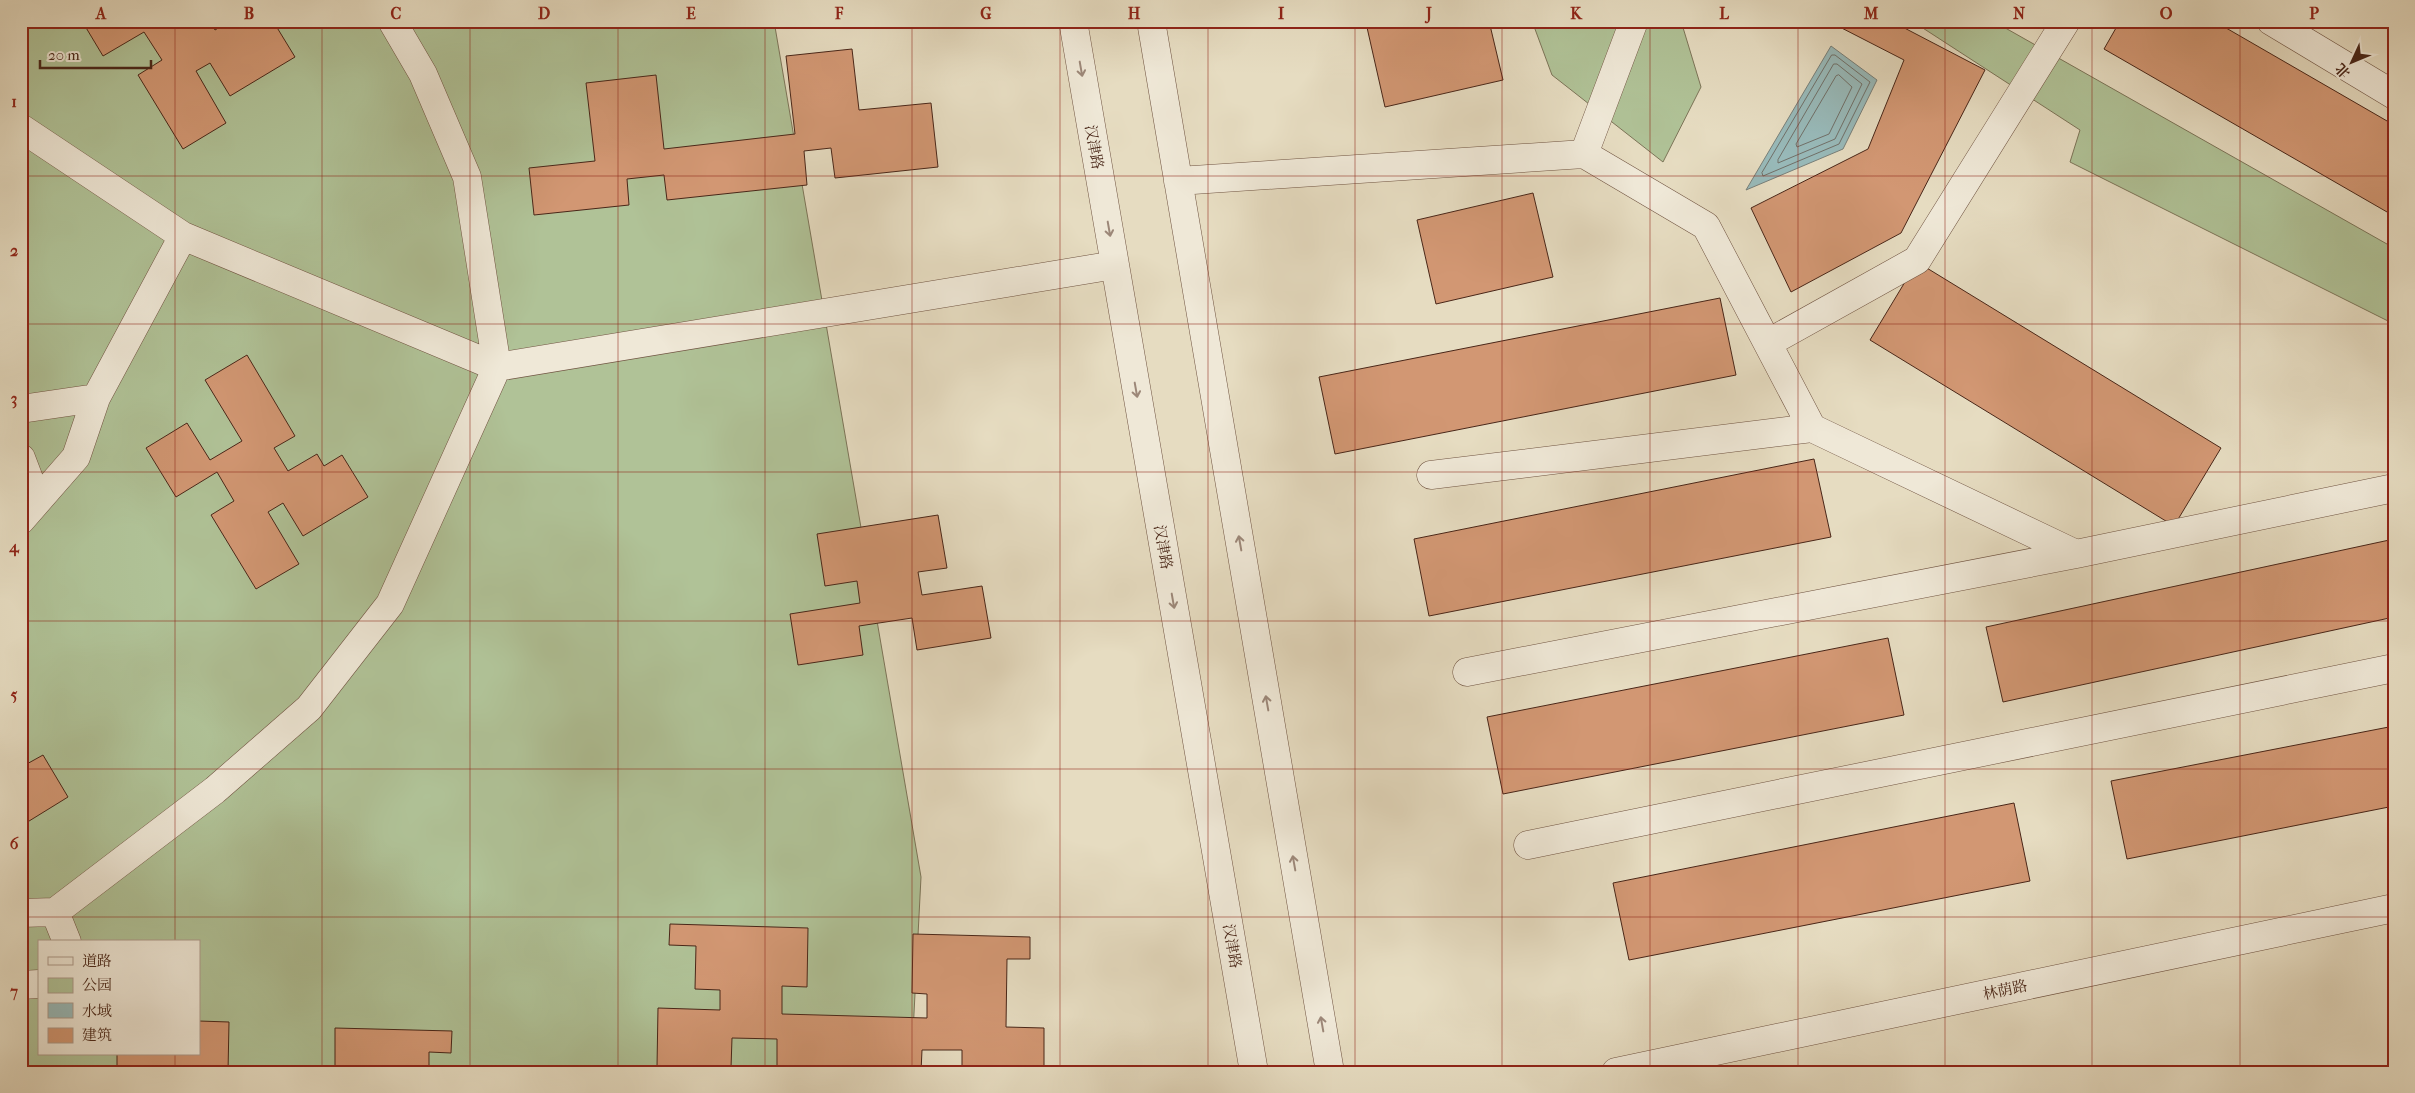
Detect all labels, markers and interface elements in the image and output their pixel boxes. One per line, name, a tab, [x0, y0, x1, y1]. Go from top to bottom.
text: A	[95, 4, 107, 23]
text: B	[244, 4, 254, 23]
text: C	[391, 4, 402, 23]
text: D	[538, 4, 550, 23]
text: E	[686, 4, 696, 23]
text: F	[834, 4, 844, 23]
text: G	[980, 4, 992, 23]
text: H	[1128, 4, 1141, 23]
text: I	[1278, 4, 1285, 23]
text: J	[1424, 4, 1432, 24]
text: K	[1570, 4, 1583, 23]
text: L	[1719, 4, 1729, 23]
text: M	[1863, 4, 1879, 23]
text: N	[2013, 4, 2026, 23]
text: O	[2160, 4, 2173, 23]
text: P	[2309, 4, 2319, 23]
scale bar	[40, 38, 151, 70]
north arrow	[2328, 38, 2378, 88]
text: 20 m	[48, 46, 80, 64]
text: 北	[2332, 60, 2354, 82]
one-way arrow	[1076, 61, 1086, 77]
text: 1	[11, 92, 17, 111]
street label: 汉津路	[1081, 123, 1107, 171]
one-way arrow	[1104, 221, 1114, 237]
text: 2	[10, 241, 18, 260]
one-way arrow	[1132, 381, 1142, 397]
text: 3	[11, 389, 17, 409]
street label: 汉津路	[1150, 523, 1176, 571]
one-way arrow	[1235, 535, 1245, 551]
text: 4	[8, 537, 20, 557]
one-way arrow	[1168, 593, 1178, 609]
text: 5	[11, 685, 18, 704]
one-way arrow	[1262, 696, 1272, 712]
text: 6	[10, 834, 19, 853]
one-way arrow	[1289, 856, 1299, 872]
street label: 汉津路	[1219, 922, 1245, 970]
legend	[38, 940, 200, 1056]
text: 道路	[82, 952, 112, 970]
text: 公园	[82, 976, 112, 994]
street label: 林荫路	[1981, 977, 2029, 1003]
text: 7	[9, 982, 18, 1001]
text: 水域	[82, 1002, 112, 1020]
one-way arrow	[1316, 1016, 1326, 1032]
text: 建筑	[82, 1026, 112, 1044]

